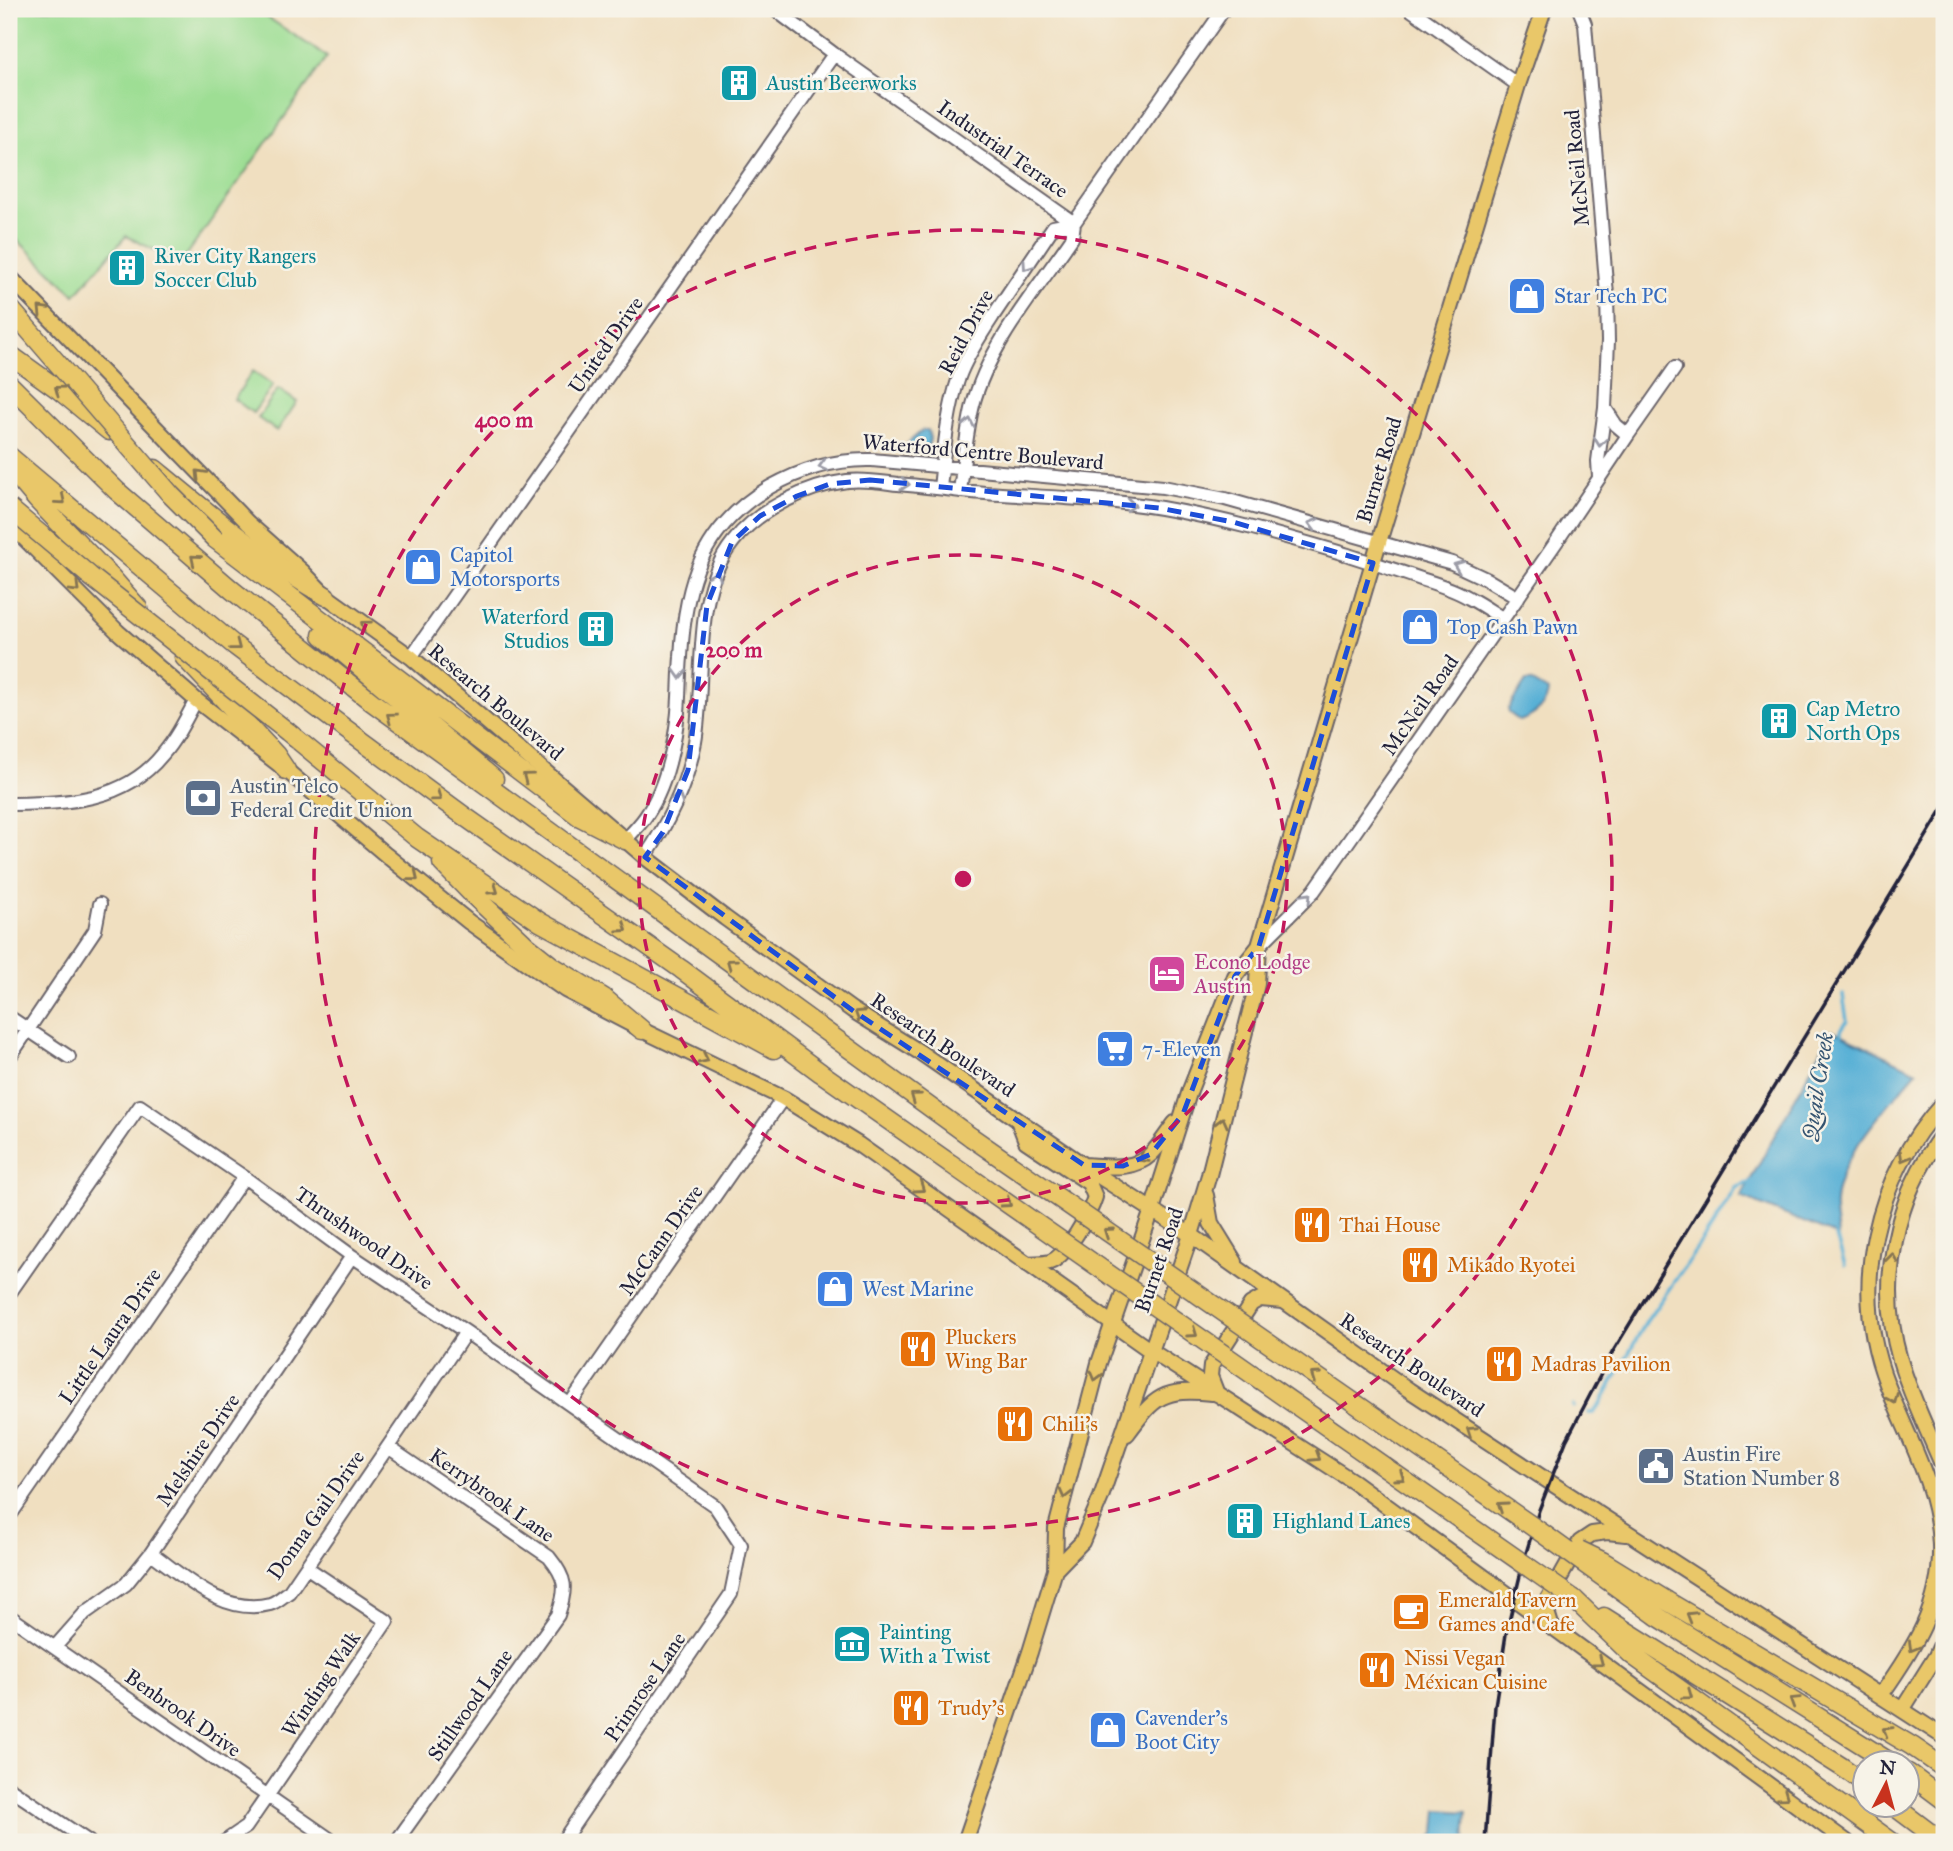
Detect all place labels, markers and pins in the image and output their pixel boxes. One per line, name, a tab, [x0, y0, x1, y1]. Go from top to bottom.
building icon: Austin Beerworks	[718, 62, 760, 104]
place label: Austin Beerworks	[765, 70, 917, 96]
place label: River City Rangers Soccer Club	[154, 243, 316, 293]
building icon: River City Rangers Soccer Club	[106, 247, 148, 289]
shop icon: Star Tech PC	[1506, 275, 1548, 317]
place label: Star Tech PC	[1554, 283, 1668, 309]
place label: Capitol Motorsports	[450, 542, 560, 592]
shop icon: Capitol Motorsports	[402, 546, 444, 588]
place label: Waterford Studios	[481, 604, 569, 654]
shop icon: Top Cash Pawn	[1399, 606, 1441, 648]
building icon: Waterford Studios	[575, 608, 617, 650]
place label: Top Cash Pawn	[1447, 614, 1578, 640]
place label: Cap Metro North Ops	[1806, 696, 1901, 746]
building icon: Cap Metro North Ops	[1758, 700, 1800, 742]
place label: Austin Telco Federal Credit Union	[229, 773, 412, 823]
bank icon: Austin Telco Federal Credit Union	[182, 777, 224, 819]
centre of rings	[951, 867, 975, 891]
place label: Econo Lodge Austin	[1193, 949, 1311, 999]
hotel icon: Econo Lodge Austin	[1146, 953, 1188, 995]
supermarket icon: 7-Eleven	[1094, 1028, 1136, 1070]
place label: 7-Eleven	[1142, 1036, 1221, 1062]
restaurant icon: Thai House	[1291, 1204, 1333, 1246]
place label: Thai House	[1339, 1212, 1441, 1238]
restaurant icon: Mikado Ryotei	[1399, 1244, 1441, 1286]
place label: Mikado Ryotei	[1447, 1252, 1576, 1278]
shop icon: West Marine	[814, 1268, 856, 1310]
place label: West Marine	[862, 1276, 974, 1302]
place label: Pluckers Wing Bar	[945, 1324, 1027, 1374]
restaurant icon: Pluckers Wing Bar	[897, 1328, 939, 1370]
restaurant icon: Madras Pavilion	[1483, 1343, 1525, 1385]
place label: Madras Pavilion	[1531, 1351, 1671, 1377]
restaurant icon: Chili's	[994, 1403, 1036, 1445]
place label: Chili's	[1042, 1411, 1098, 1437]
place label: Austin Fire Station Number 8	[1682, 1441, 1840, 1491]
public building icon: Austin Fire Station Number 8	[1635, 1445, 1677, 1487]
building icon: Highland Lanes	[1224, 1500, 1266, 1542]
place label: Highland Lanes	[1272, 1508, 1411, 1534]
place label: Emerald Tavern Games and Cafe	[1438, 1587, 1576, 1637]
cafe icon: Emerald Tavern Games and Cafe	[1390, 1591, 1432, 1633]
place label: Painting With a Twist	[879, 1619, 991, 1669]
museum icon: Painting With a Twist	[831, 1623, 873, 1665]
place label: Nissi Vegan Méxican Cuisine	[1404, 1645, 1548, 1695]
restaurant icon: Nissi Vegan Méxican Cuisine	[1356, 1649, 1398, 1691]
restaurant icon: Trudy's	[890, 1687, 932, 1729]
place label: Trudy's	[938, 1695, 1004, 1721]
place label: Cavender's Boot City	[1135, 1705, 1228, 1755]
shop icon: Cavender's Boot City	[1087, 1709, 1129, 1751]

